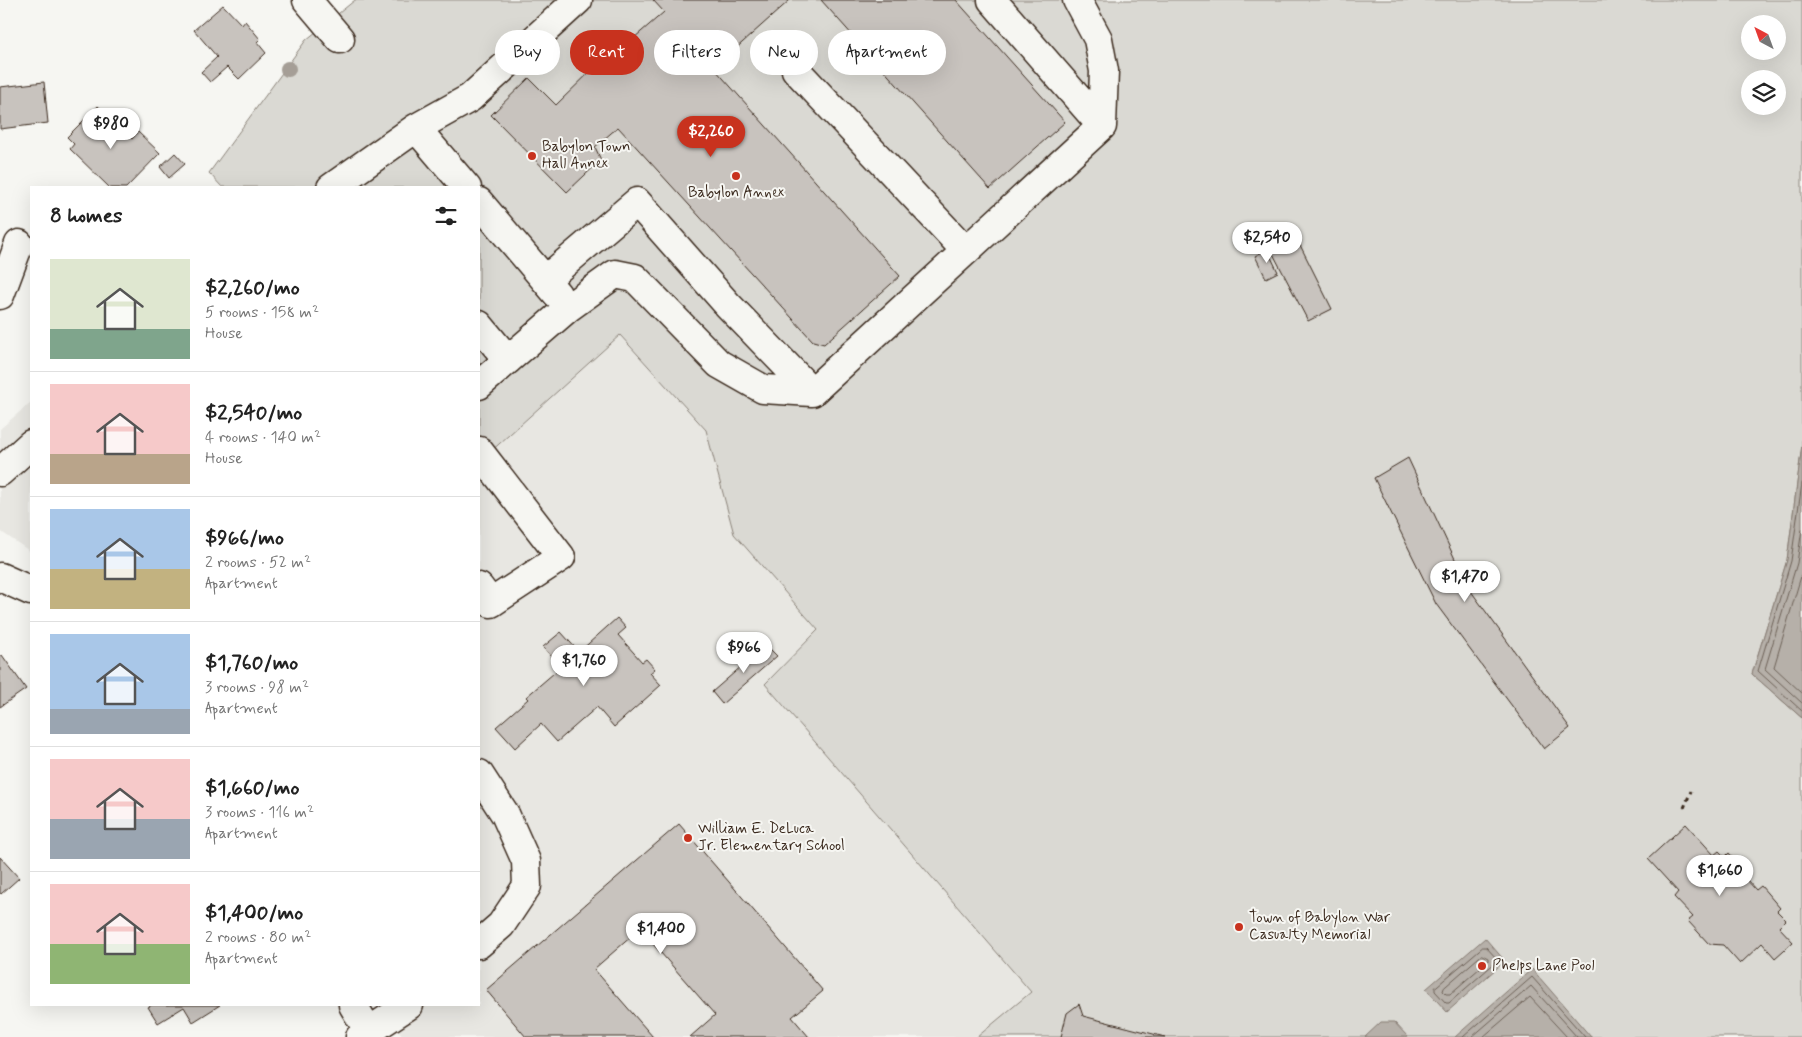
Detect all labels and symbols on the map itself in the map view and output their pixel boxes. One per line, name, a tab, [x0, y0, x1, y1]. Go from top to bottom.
north arrow	[1741, 15, 1786, 60]
pin: $980	[81, 108, 141, 150]
pin: $2,260	[670, 116, 752, 158]
place label: Babylon Town Hall Annex	[542, 137, 630, 174]
marker: Babylon Town Hall Annex	[526, 150, 538, 162]
marker: Babylon Annex	[730, 170, 742, 182]
place label: Babylon Annex	[688, 183, 784, 203]
pin: $2,540	[1226, 222, 1308, 264]
pin: $1,470	[1424, 560, 1506, 603]
pin: $966	[714, 632, 774, 674]
pin: $1,760	[543, 644, 625, 687]
place label: William E. DeLuca Jr. Elementary School	[698, 819, 845, 856]
marker: William E. DeLuca Jr. Elementary School	[682, 832, 694, 844]
pin: $1,660	[1679, 854, 1761, 897]
place label: Town of Babylon War Casualty Memorial	[1249, 908, 1391, 945]
pin: $1,400	[620, 912, 702, 955]
marker: Town of Babylon War Casualty Memorial	[1233, 921, 1245, 933]
place label: Phelps Lane Pool	[1492, 956, 1594, 976]
marker: Phelps Lane Pool	[1476, 960, 1488, 972]

